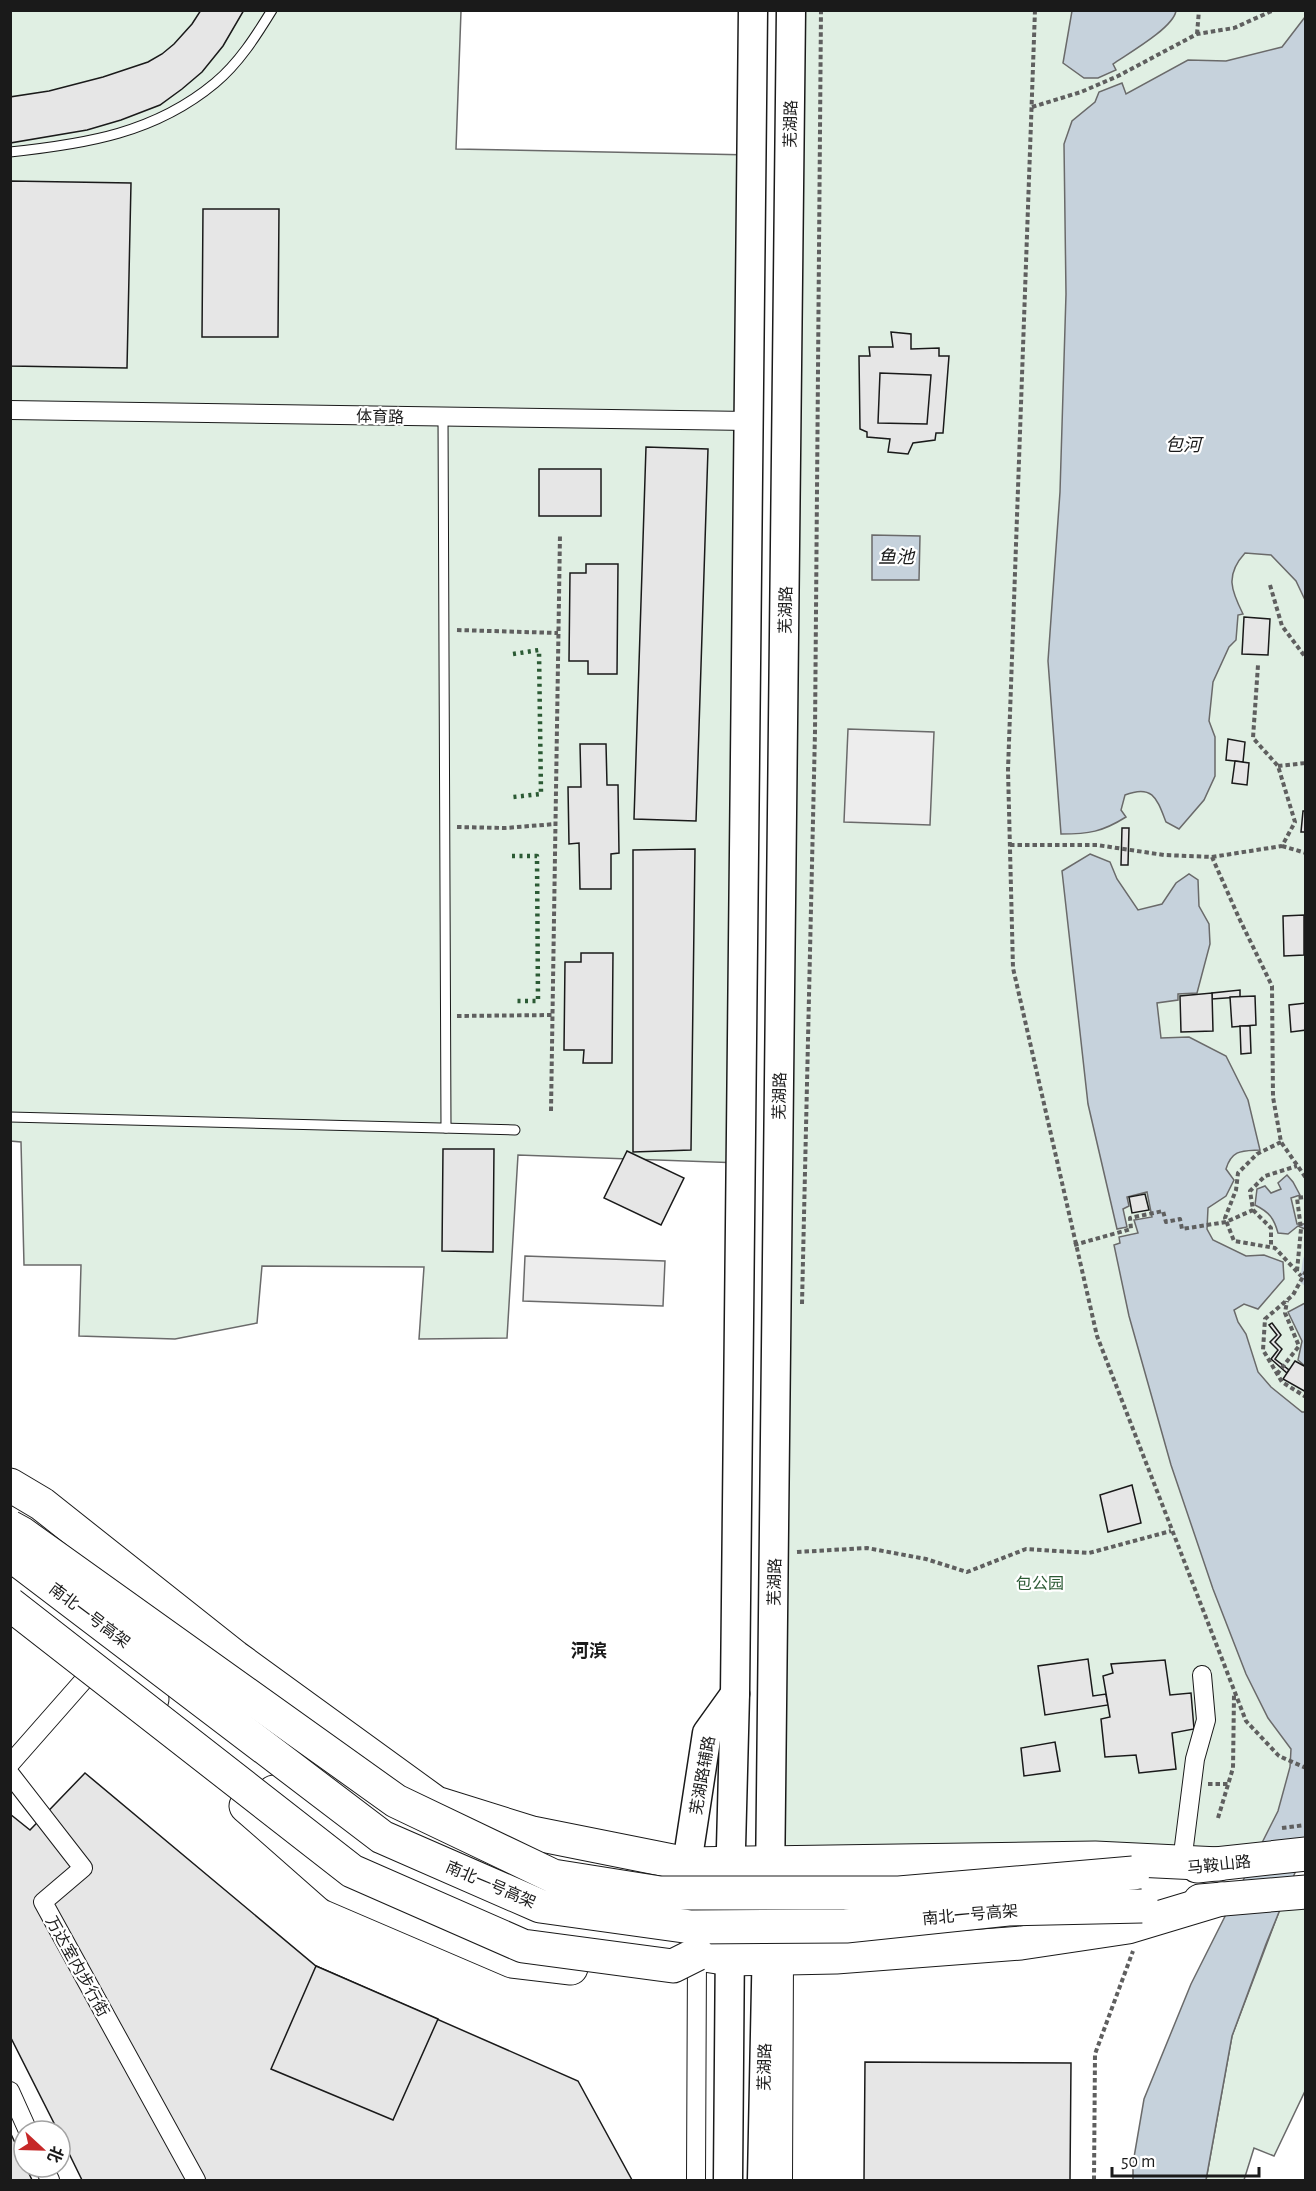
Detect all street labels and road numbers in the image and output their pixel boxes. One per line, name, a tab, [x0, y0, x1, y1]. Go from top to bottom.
street label: 芜湖路	[782, 100, 799, 148]
street label: 体育路	[356, 408, 404, 425]
street label: 芜湖路	[777, 586, 794, 634]
street label: 芜湖路	[771, 1072, 788, 1120]
street label: 芜湖路	[766, 1558, 783, 1606]
street label: 南北一号高架	[46, 1580, 133, 1651]
street label: 芜湖路辅路	[687, 1734, 718, 1816]
street label: 马鞍山路	[1186, 1853, 1252, 1876]
street label: 南北一号高架	[443, 1858, 538, 1911]
street label: 南北一号高架	[921, 1902, 1019, 1927]
street label: 万达室内步行街	[43, 1913, 112, 2019]
street label: 芜湖路	[756, 2043, 773, 2091]

